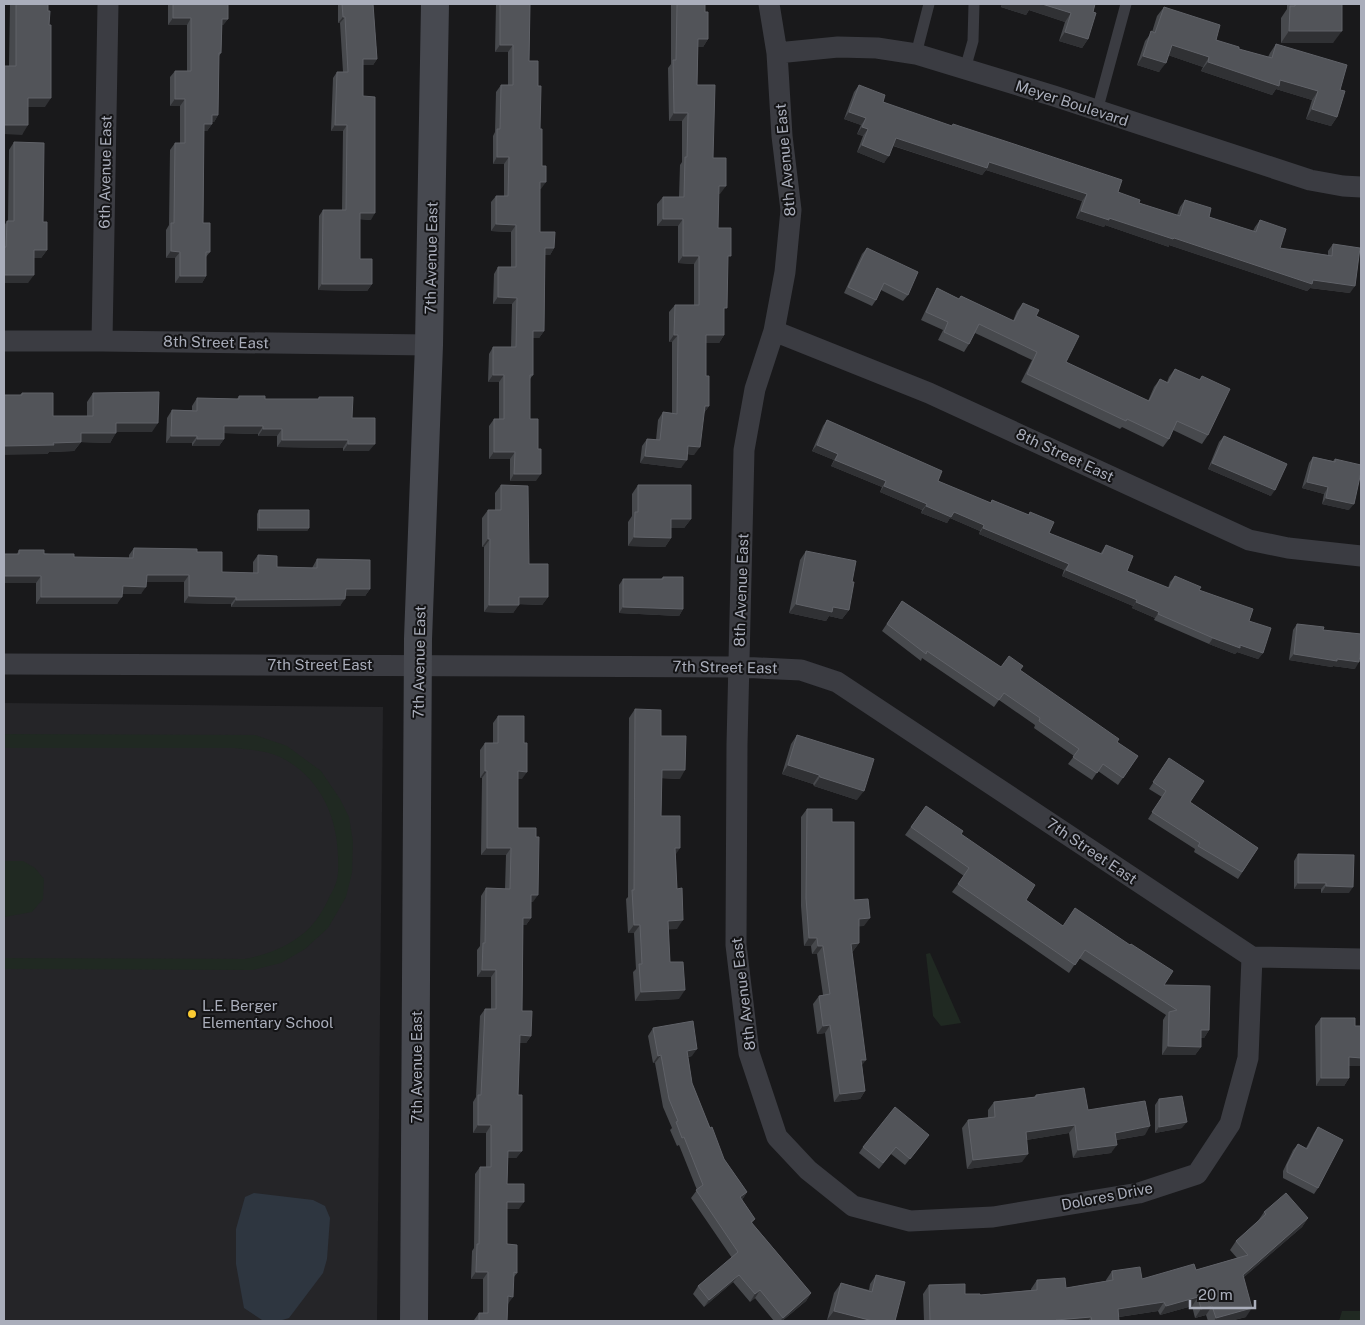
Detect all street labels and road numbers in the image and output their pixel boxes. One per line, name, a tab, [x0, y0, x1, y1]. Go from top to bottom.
street label: Meyer Boulevard	[1013, 77, 1131, 129]
street label: 8th Avenue East	[772, 103, 798, 217]
street label: 6th Avenue East	[96, 115, 114, 229]
street label: 7th Avenue East	[422, 201, 440, 315]
street label: 8th Street East	[163, 333, 269, 351]
street label: 8th Street East	[1013, 425, 1117, 485]
street label: 8th Avenue East	[731, 533, 751, 647]
street label: 7th Avenue East	[410, 605, 428, 719]
street label: 7th Street East	[267, 656, 373, 673]
street label: 7th Street East	[672, 658, 778, 676]
street label: 7th Street East	[1044, 815, 1141, 888]
street label: 8th Avenue East	[728, 936, 758, 1051]
street label: 7th Avenue East	[408, 1010, 425, 1123]
street label: Dolores Drive	[1060, 1179, 1154, 1213]

